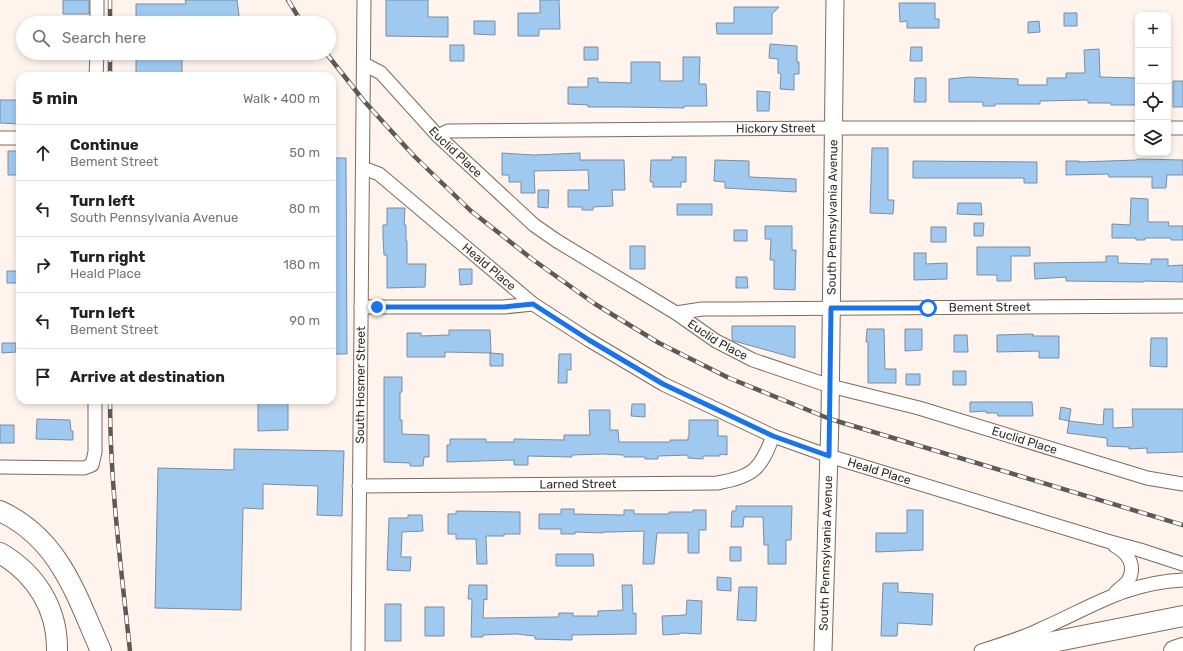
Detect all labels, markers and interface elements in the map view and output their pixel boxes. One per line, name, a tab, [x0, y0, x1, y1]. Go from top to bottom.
map controls	[1135, 12, 1171, 156]
button: +	[1135, 12, 1171, 48]
search box	[16, 16, 336, 60]
icon: search	[30, 27, 52, 49]
text: Search here	[62, 29, 146, 47]
button: −	[1135, 48, 1171, 84]
button: locate	[1135, 84, 1171, 120]
text: 5 min	[32, 88, 78, 108]
text: Walk · 400 m	[243, 91, 320, 106]
button: layers	[1135, 120, 1171, 156]
street label: Hickory Street	[736, 121, 816, 136]
street label: Euclid Place	[426, 124, 485, 180]
text: Continue	[70, 136, 139, 154]
street label: South Pennsylvania Avenue	[824, 139, 840, 295]
icon: ahead	[32, 142, 54, 164]
text: 50 m	[289, 145, 320, 160]
text: Bement Street	[70, 154, 158, 169]
text: Turn left	[70, 192, 135, 210]
icon: left	[32, 198, 54, 220]
text: 80 m	[289, 201, 320, 216]
text: South Pennsylvania Avenue	[70, 210, 238, 225]
street label: Heald Place	[459, 240, 519, 294]
text: Turn right	[70, 248, 145, 266]
icon: right	[32, 254, 54, 276]
text: 180 m	[283, 257, 320, 272]
text: Heald Place	[70, 266, 141, 281]
route end	[368, 298, 386, 316]
route start	[919, 299, 937, 317]
street label: Bement Street	[949, 300, 1031, 315]
text: Turn left	[70, 304, 135, 322]
icon: left	[32, 310, 54, 332]
text: 90 m	[289, 313, 320, 328]
street label: Euclid Place	[685, 316, 750, 363]
text: Bement Street	[70, 322, 158, 337]
street label: South Hosmer Street	[353, 326, 368, 444]
icon: arrive	[32, 366, 54, 388]
text: Arrive at destination	[70, 368, 225, 386]
street label: Euclid Place	[990, 424, 1059, 457]
street label: Heald Place	[846, 455, 913, 488]
street label: South Pennsylvania Avenue	[817, 475, 835, 631]
street label: Larned Street	[540, 477, 617, 491]

